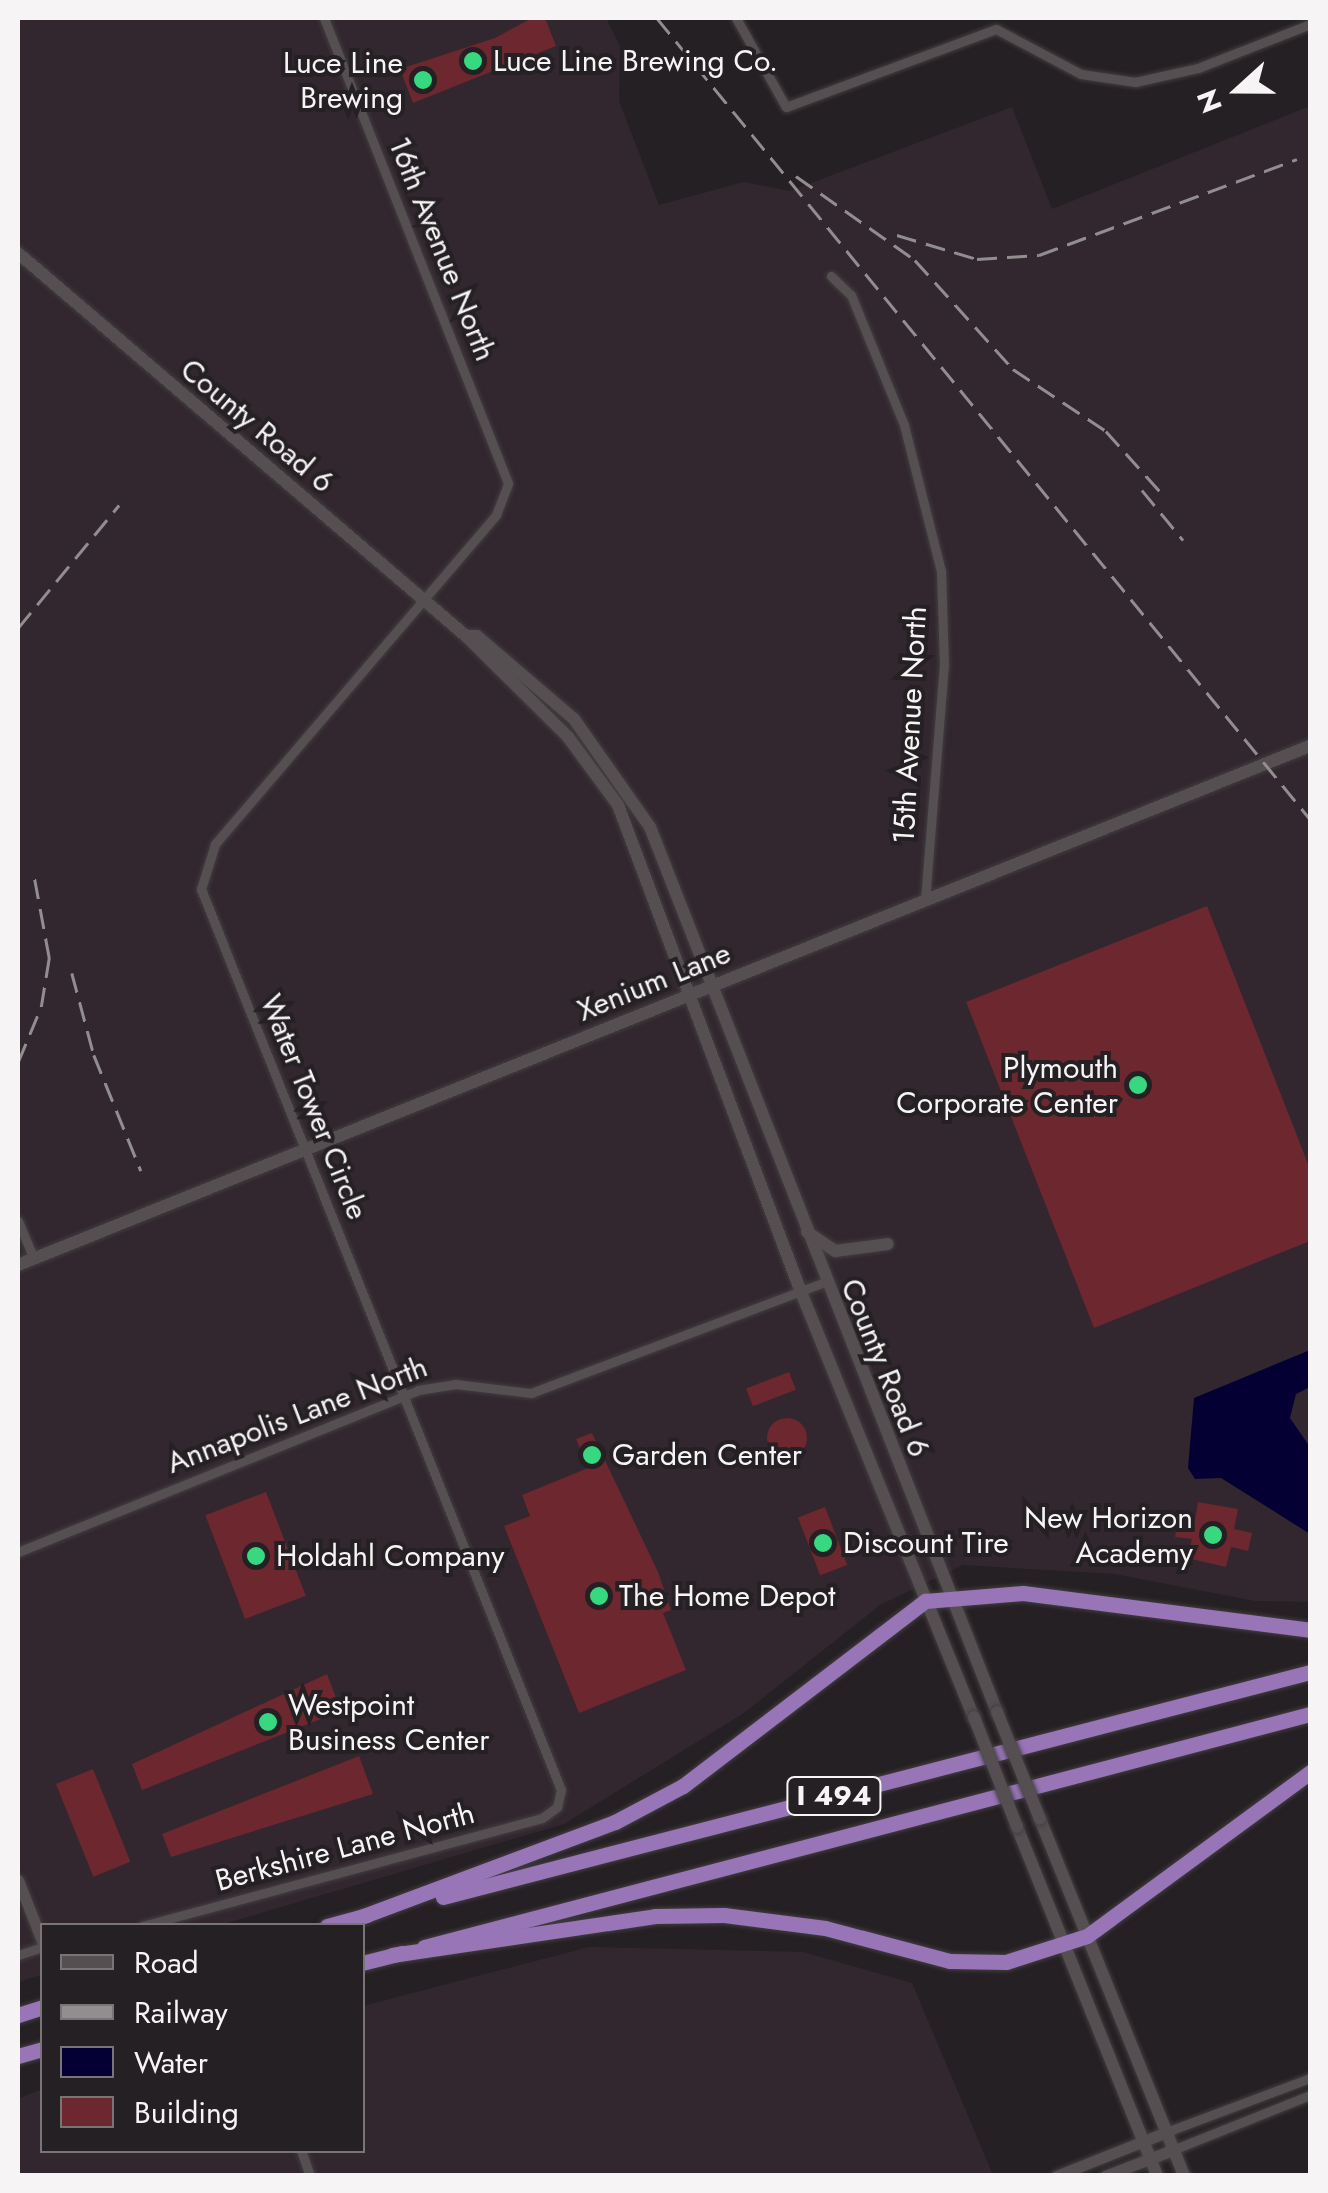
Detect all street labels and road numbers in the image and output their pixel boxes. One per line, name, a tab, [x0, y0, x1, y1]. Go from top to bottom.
street label: 16th Avenue North	[381, 132, 503, 366]
street label: County Road 6	[173, 352, 341, 500]
street label: 15th Avenue North	[886, 605, 934, 845]
street label: Xenium Lane	[572, 935, 736, 1029]
street label: Water Tower Circle	[252, 989, 376, 1225]
street label: County Road 6	[833, 1274, 937, 1462]
street label: Annapolis Lane North	[162, 1349, 432, 1481]
road number: I 494	[784, 1773, 884, 1819]
street label: Berkshire Lane North	[212, 1795, 478, 1899]

